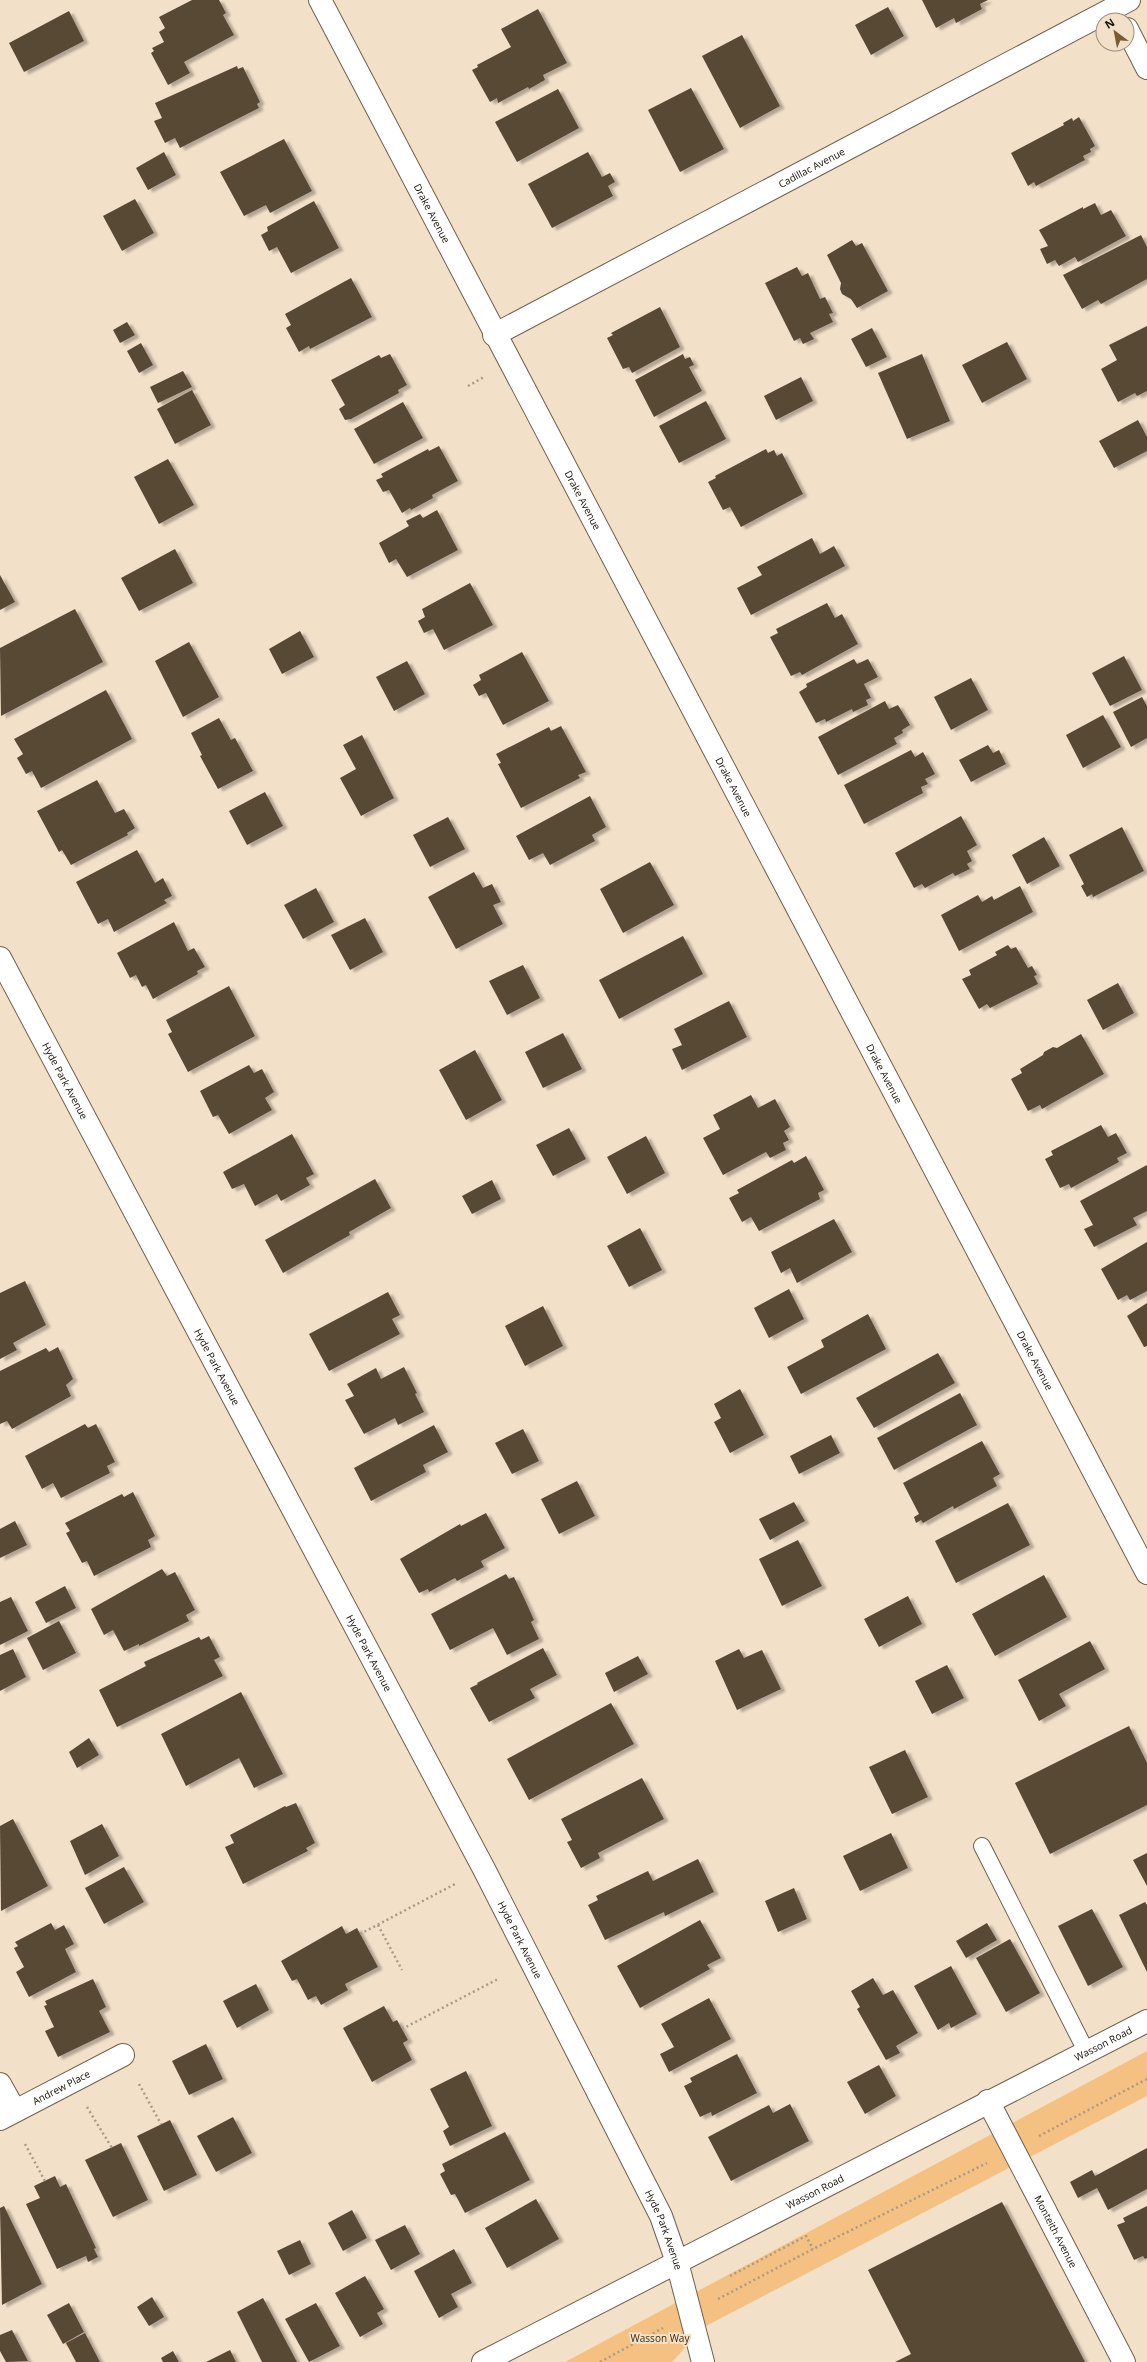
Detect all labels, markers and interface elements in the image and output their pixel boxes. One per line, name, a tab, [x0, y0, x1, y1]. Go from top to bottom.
north arrow	[1095, 12, 1135, 52]
text: N	[1102, 14, 1117, 32]
street label: Cadillac Avenue	[776, 144, 848, 191]
street label: Drake Avenue	[411, 181, 454, 246]
street label: Drake Avenue	[562, 468, 604, 533]
street label: Drake Avenue	[712, 755, 755, 819]
street label: Hyde Park Avenue	[39, 1040, 92, 1122]
street label: Drake Avenue	[863, 1042, 906, 1106]
street label: Hyde Park Avenue	[191, 1326, 244, 1408]
street label: Drake Avenue	[1014, 1328, 1057, 1393]
street label: Hyde Park Avenue	[343, 1612, 396, 1694]
street label: Hyde Park Avenue	[495, 1899, 546, 1981]
street label: Wasson Road	[1072, 2023, 1134, 2064]
street label: Andrew Place	[30, 2066, 93, 2108]
street label: Wasson Road	[784, 2171, 846, 2212]
street label: Hyde Park Avenue	[642, 2187, 686, 2272]
street label: Monteith Avenue	[1031, 2193, 1081, 2270]
park label: Wasson Way	[631, 2331, 690, 2345]

